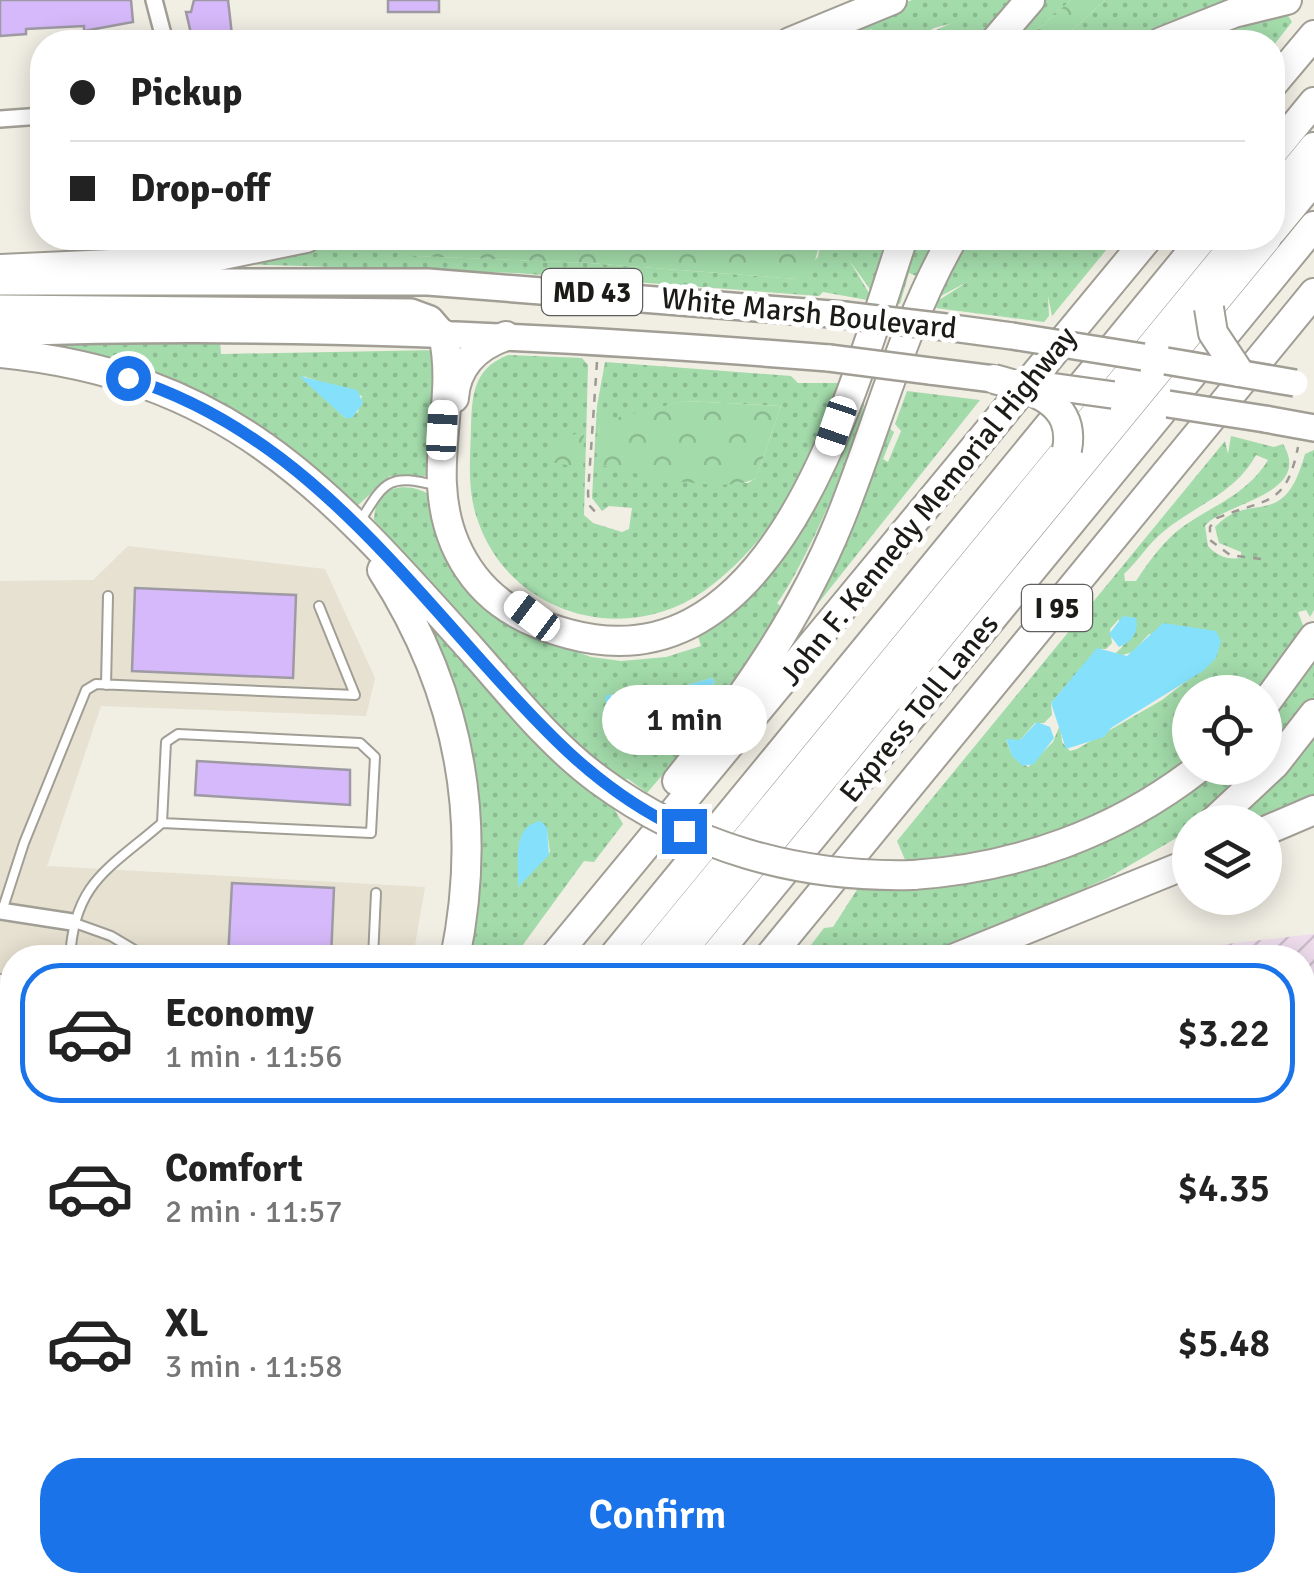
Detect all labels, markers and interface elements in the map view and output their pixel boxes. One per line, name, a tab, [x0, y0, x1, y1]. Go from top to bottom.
text: Pickup	[130, 69, 242, 116]
text: Drop-off	[130, 165, 270, 212]
road number: MD 43	[542, 269, 642, 315]
street label: White Marsh Boulevard	[659, 280, 959, 347]
street label: John F. Kennedy Memorial Highway	[772, 319, 1085, 693]
route start	[106, 356, 151, 401]
car	[812, 393, 860, 459]
car	[425, 399, 459, 461]
road number: I 95	[1022, 585, 1092, 631]
car	[499, 586, 565, 646]
street label: Express Toll Lanes	[832, 607, 1007, 810]
map controls	[1172, 675, 1282, 915]
button: locate	[1172, 675, 1282, 785]
callout: 1 min	[602, 686, 766, 756]
text: 1 min	[646, 700, 723, 739]
button: layers	[1172, 805, 1282, 915]
route end	[662, 809, 707, 854]
icon: car	[45, 988, 135, 1078]
text: Economy	[165, 990, 314, 1037]
text: $3.22	[1177, 1010, 1270, 1057]
text: 1 min · 11:56	[165, 1037, 343, 1076]
icon: car	[45, 1143, 135, 1233]
text: Comfort	[165, 1145, 303, 1192]
text: $4.35	[1177, 1165, 1270, 1212]
text: 2 min · 11:57	[165, 1192, 343, 1231]
icon: car	[45, 1298, 135, 1388]
text: XL	[165, 1300, 208, 1347]
text: $5.48	[1177, 1320, 1270, 1367]
text: 3 min · 11:58	[165, 1347, 343, 1386]
button: Confirm	[40, 1458, 1275, 1573]

